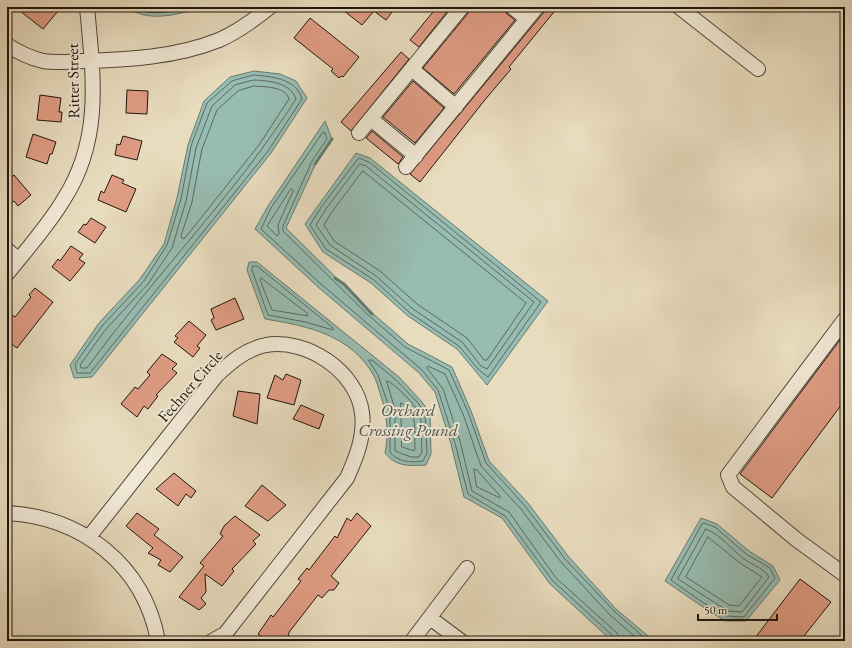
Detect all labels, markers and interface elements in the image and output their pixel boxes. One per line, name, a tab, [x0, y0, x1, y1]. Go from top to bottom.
street label: Ritter Street	[62, 43, 84, 119]
street label: Fechner Circle	[153, 346, 227, 426]
water label: Orchard Crossing Pound	[358, 399, 458, 441]
scale bar	[698, 596, 777, 622]
text: 50 m	[704, 602, 728, 618]

